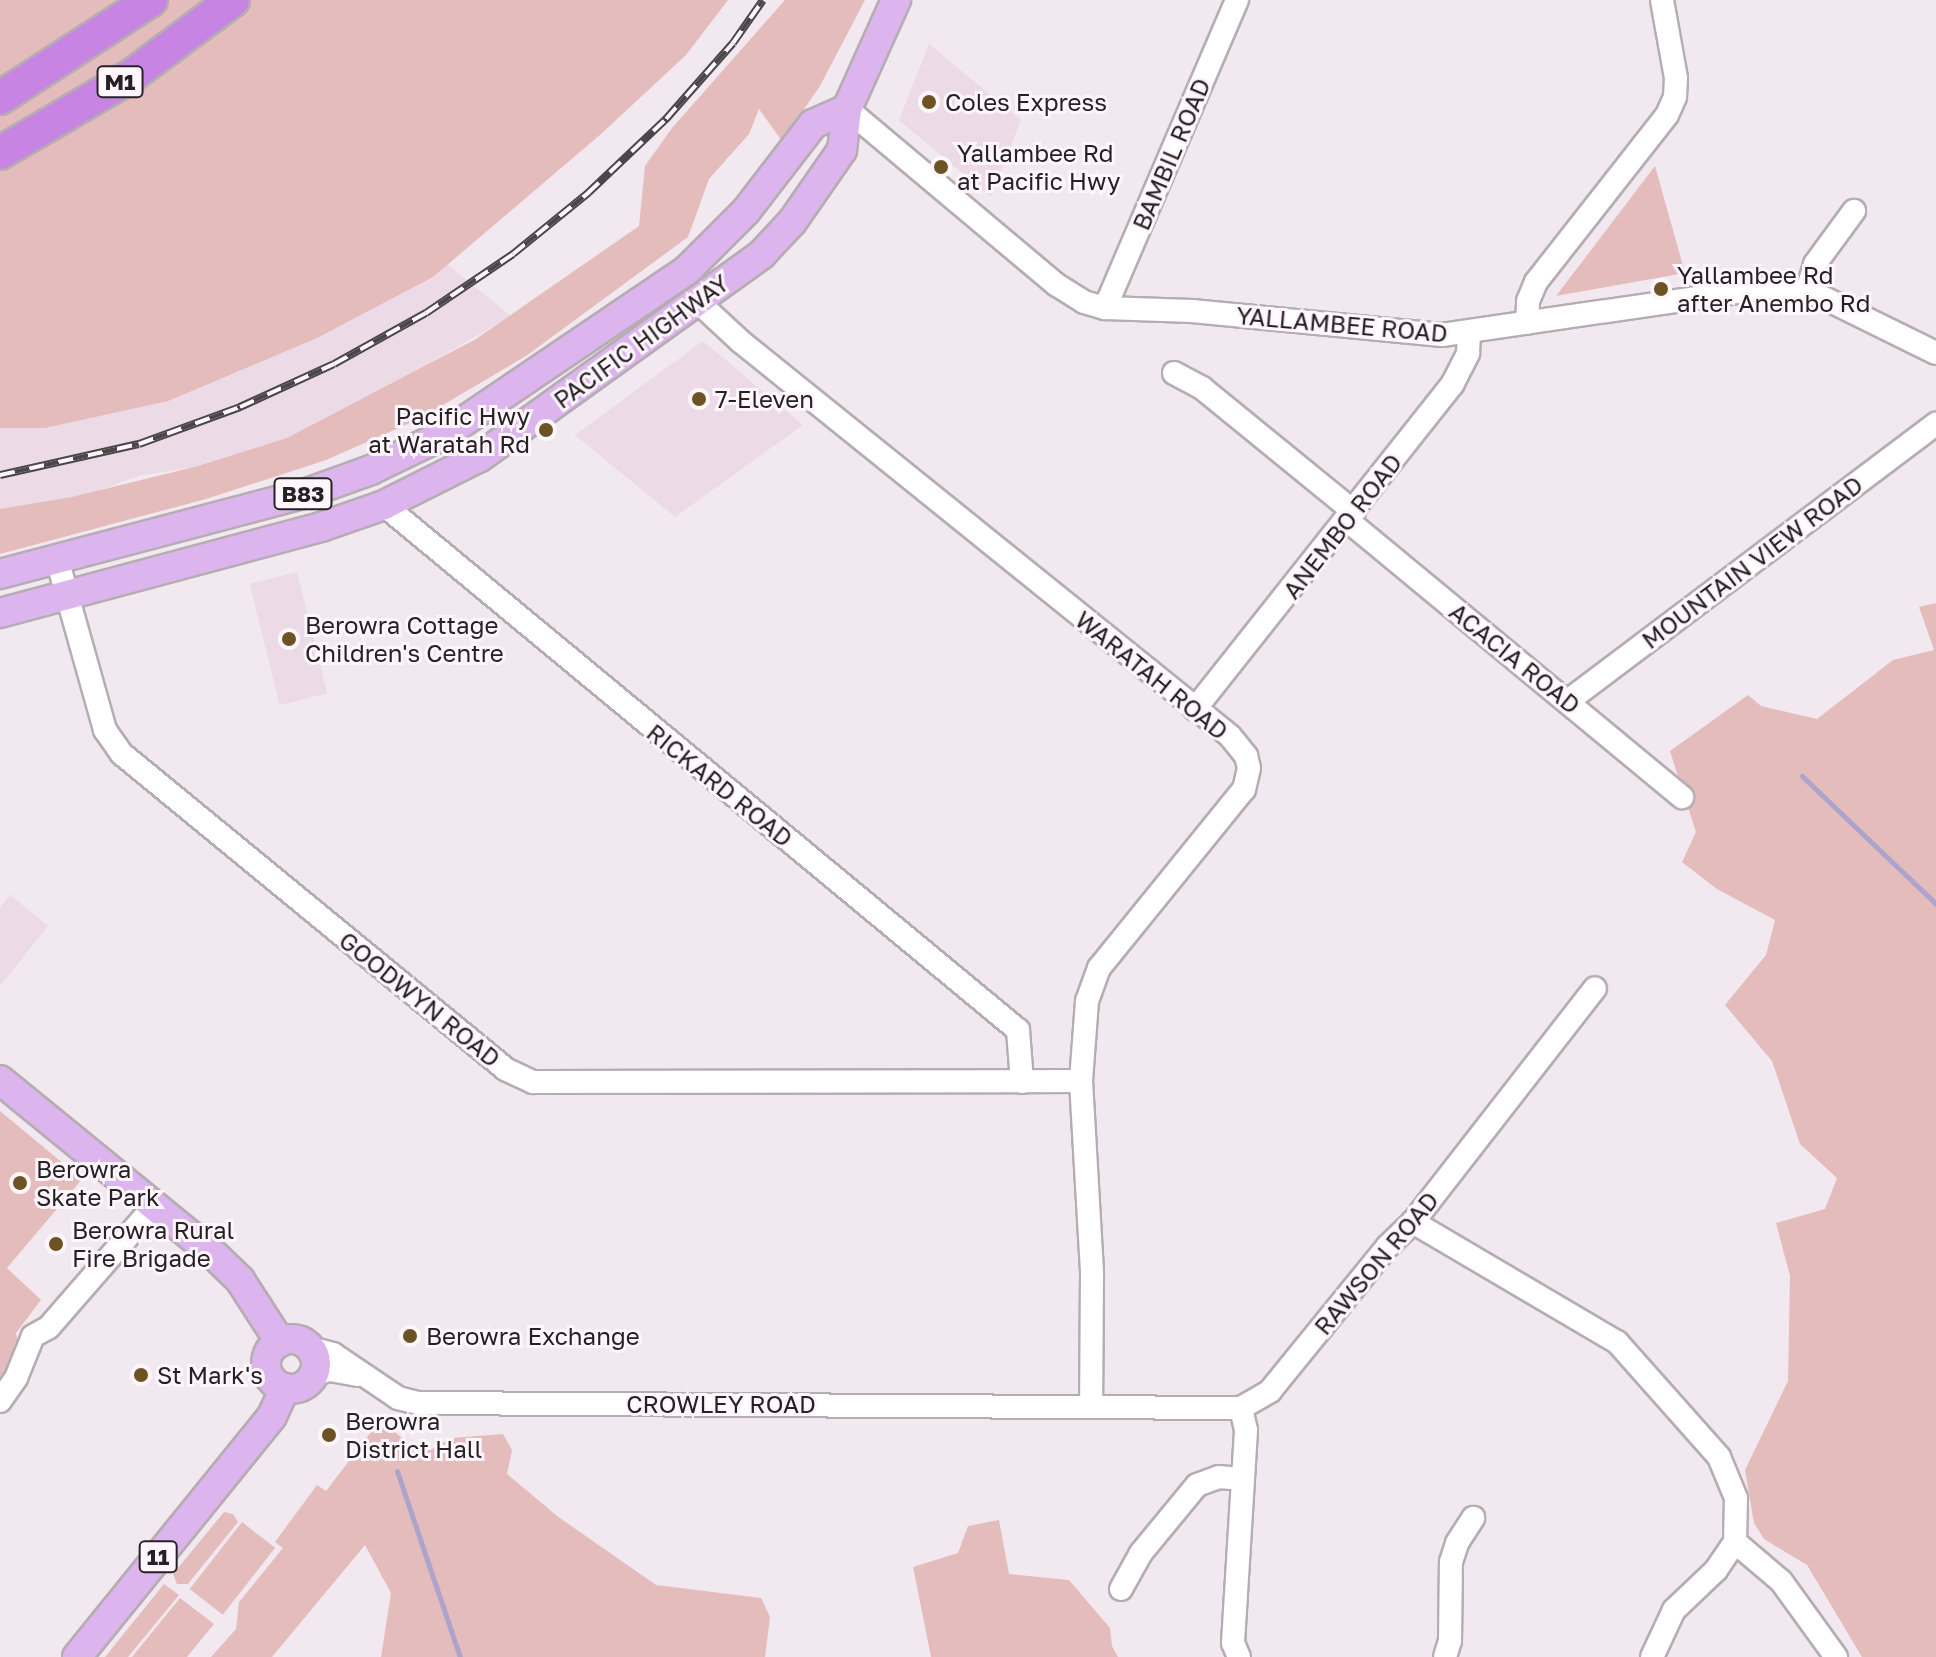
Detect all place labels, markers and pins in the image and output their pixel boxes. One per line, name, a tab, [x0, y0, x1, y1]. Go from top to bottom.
place label: Coles Express	[945, 88, 1107, 116]
marker: Coles Express	[920, 93, 938, 111]
place label: Yallambee Rd at Pacific Hwy	[957, 139, 1120, 195]
marker: Yallambee Rd at Pacific Hwy	[932, 158, 950, 176]
place label: Yallambee Rd after Anembo Rd	[1677, 261, 1870, 317]
marker: Yallambee Rd after Anembo Rd	[1652, 280, 1670, 298]
place label: 7-Eleven	[715, 385, 814, 413]
marker: 7-Eleven	[690, 390, 708, 408]
place label: Pacific Hwy at Waratah Rd	[368, 402, 530, 458]
marker: Pacific Hwy at Waratah Rd	[537, 421, 555, 439]
place label: Berowra Cottage Children's Centre	[305, 611, 504, 667]
marker: Berowra Cottage Children's Centre	[280, 630, 298, 648]
place label: Berowra Skate Park	[36, 1155, 159, 1211]
marker: Berowra Skate Park	[11, 1174, 29, 1192]
place label: Berowra Rural Fire Brigade	[72, 1216, 234, 1272]
marker: Berowra Rural Fire Brigade	[47, 1235, 65, 1253]
place label: Berowra Exchange	[426, 1322, 640, 1350]
marker: Berowra Exchange	[401, 1327, 419, 1345]
place label: St Mark's	[157, 1361, 263, 1389]
marker: St Mark's	[132, 1366, 150, 1384]
place label: Berowra District Hall	[345, 1407, 482, 1463]
marker: Berowra District Hall	[320, 1426, 338, 1444]

